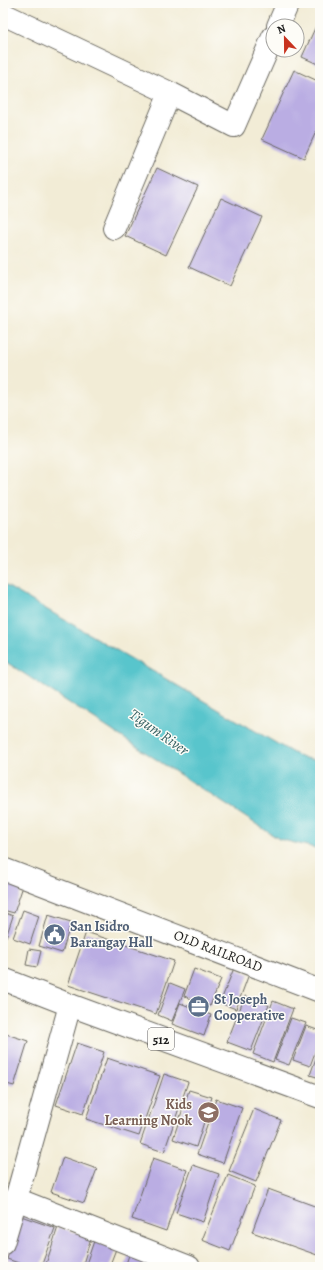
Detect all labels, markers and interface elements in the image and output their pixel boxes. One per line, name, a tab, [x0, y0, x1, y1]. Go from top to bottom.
north arrow	[265, 18, 305, 58]
text: N	[275, 21, 288, 38]
water label: Tigum River	[125, 704, 193, 760]
place label: San Isidro Barangay Hall	[70, 917, 153, 952]
public building icon: San Isidro Barangay Hall	[42, 921, 68, 947]
street label: OLD RAILROAD	[171, 925, 265, 977]
place label: St Joseph Cooperative	[214, 990, 285, 1025]
office icon: St Joseph Cooperative	[186, 994, 212, 1020]
road number: 512	[148, 1028, 174, 1050]
place label: Kids Learning Nook	[105, 1095, 193, 1130]
school or university icon: Kids Learning Nook	[195, 1099, 221, 1125]

